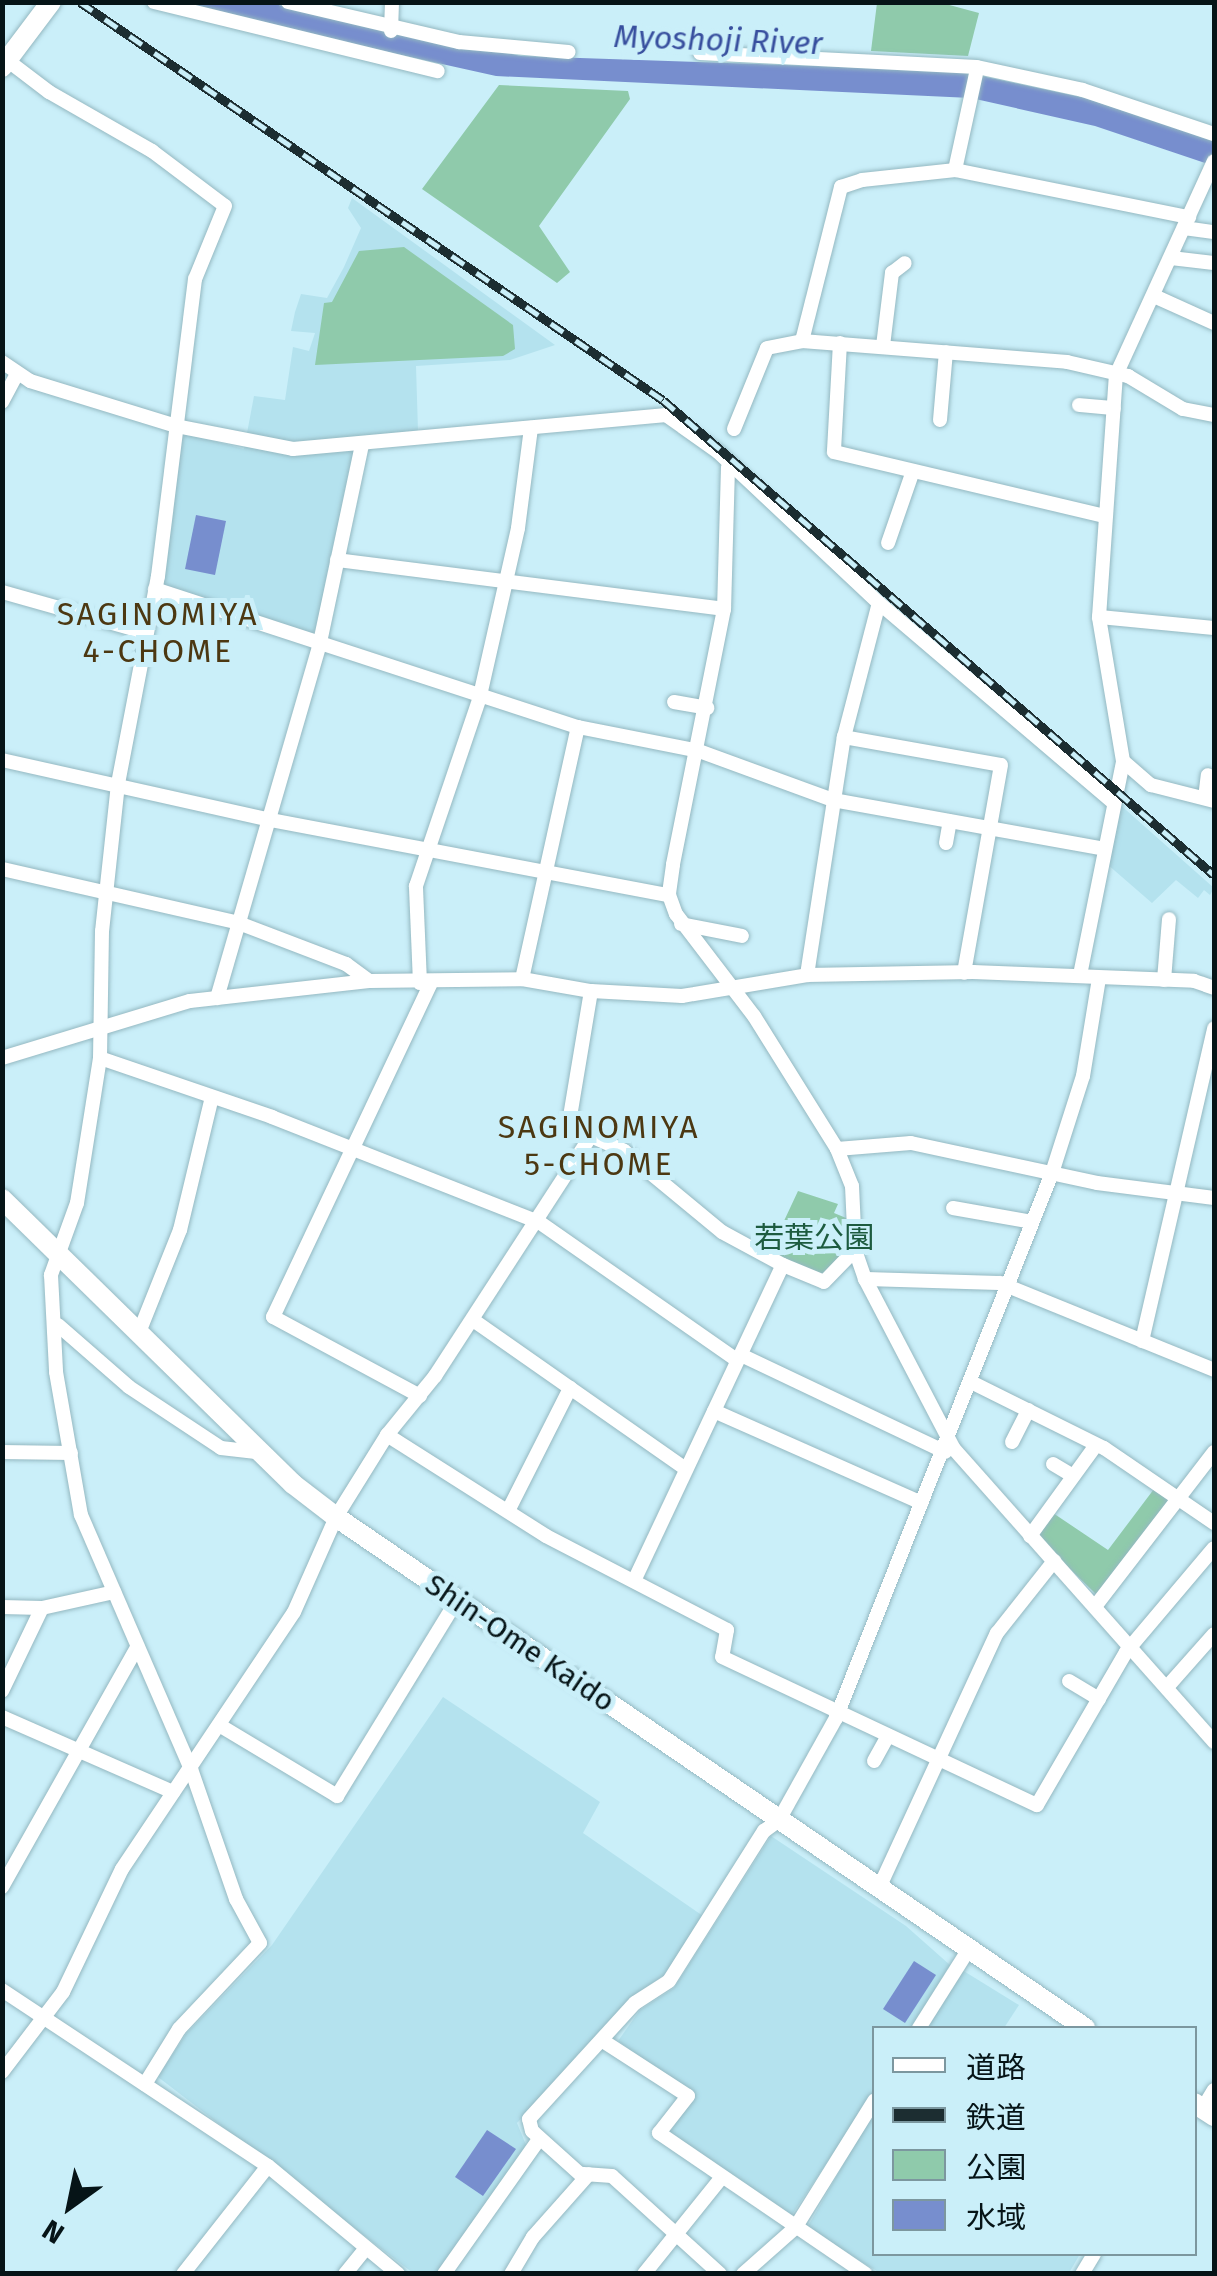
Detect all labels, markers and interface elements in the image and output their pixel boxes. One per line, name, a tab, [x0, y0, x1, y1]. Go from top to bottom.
water label: Myoshoji River	[613, 17, 823, 63]
district label: SAGINOMIYA 4-CHOME	[57, 596, 259, 671]
district label: SAGINOMIYA 5-CHOME	[498, 1109, 700, 1184]
park label: 若葉公園	[754, 1220, 874, 1256]
street label: Shin-Ome Kaido	[419, 1566, 621, 1720]
legend	[872, 2026, 1197, 2256]
text: 道路	[966, 2050, 1026, 2086]
text: 鉄道	[966, 2100, 1026, 2136]
text: 公園	[966, 2150, 1026, 2186]
north arrow	[20, 2156, 120, 2256]
text: 水域	[966, 2200, 1026, 2236]
text: N	[37, 2213, 70, 2250]

